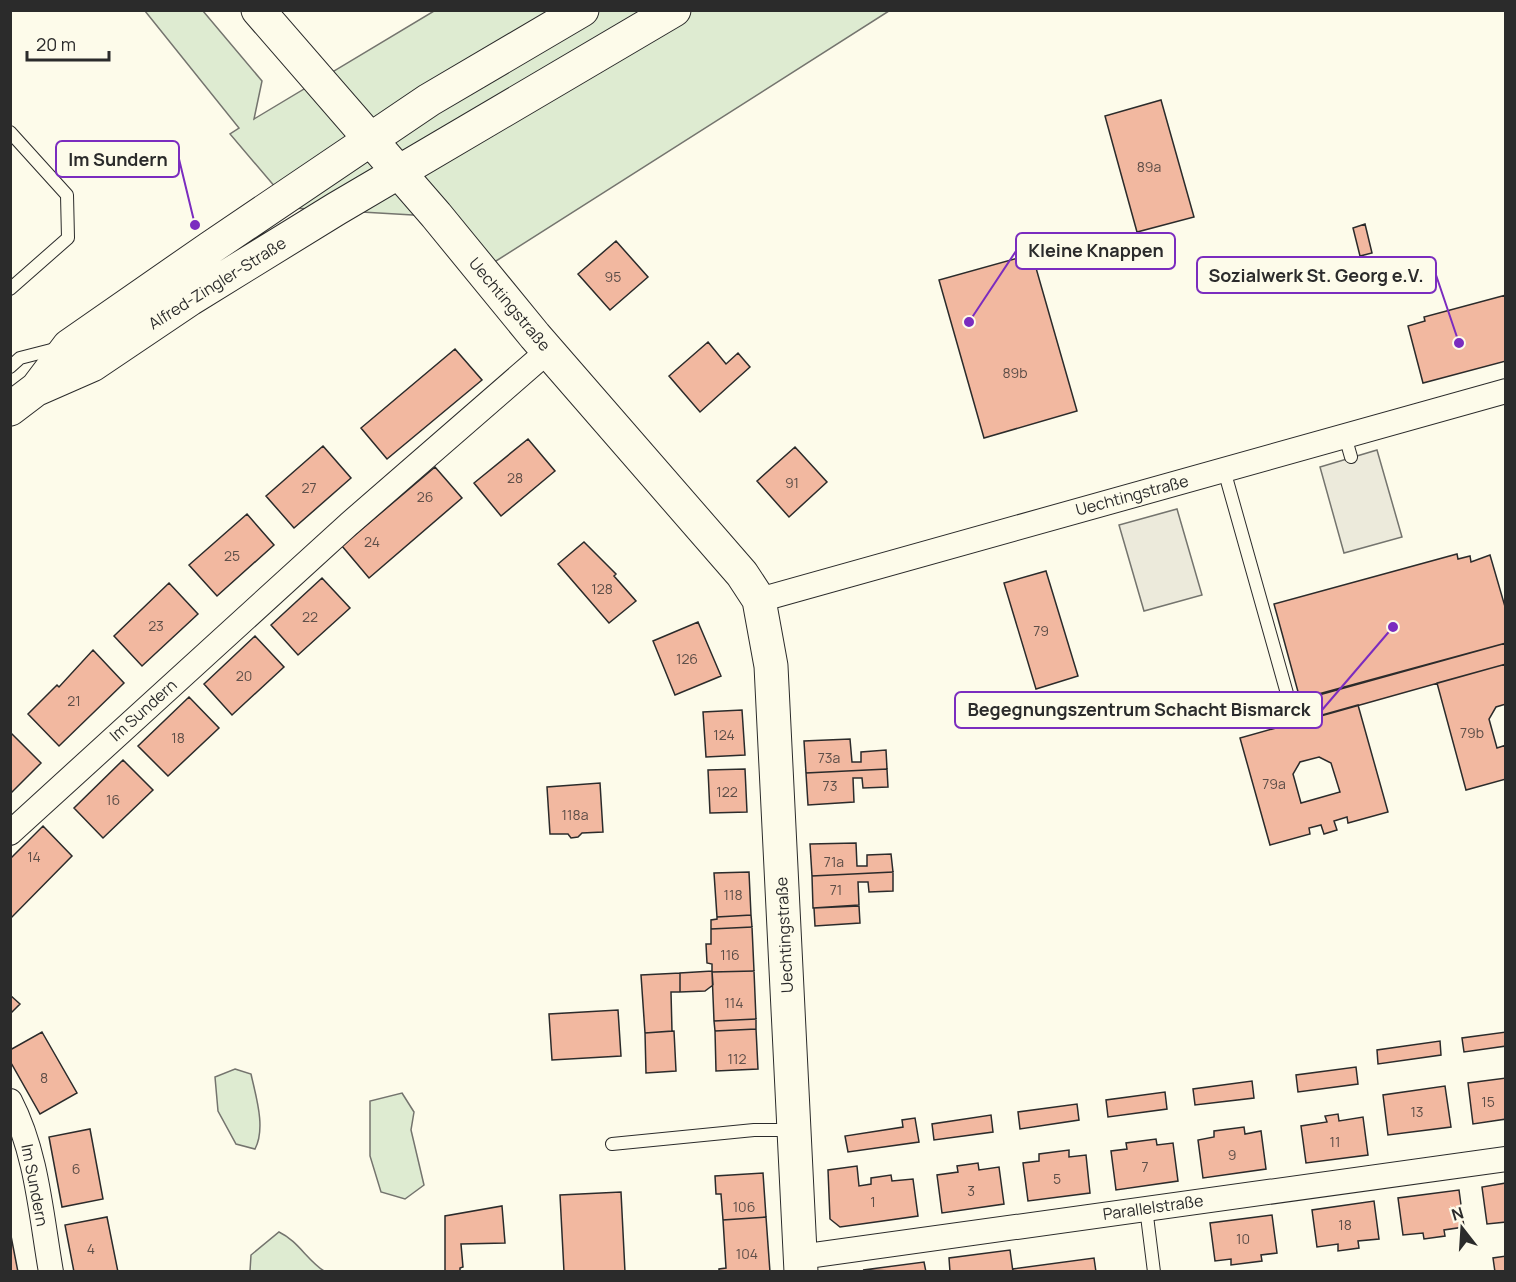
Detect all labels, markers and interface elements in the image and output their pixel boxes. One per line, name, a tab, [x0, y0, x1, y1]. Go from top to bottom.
scale bar	[27, 24, 110, 62]
text: 20 m	[36, 32, 76, 56]
callout: Im Sundern	[56, 141, 179, 177]
text: Im Sundern	[68, 147, 168, 171]
house number: 89a	[1137, 157, 1161, 176]
street label: Alfred-Zingler-Straße	[144, 232, 290, 334]
callout: Kleine Knappen	[1016, 233, 1175, 269]
text: Kleine Knappen	[1028, 238, 1164, 262]
street label: Uechtingstraße	[464, 252, 556, 356]
callout: Sozialwerk St. Georg e.V.	[1197, 257, 1436, 293]
text: Sozialwerk St. Georg e.V.	[1208, 263, 1424, 287]
house number: 95	[605, 267, 621, 286]
house number: 89b	[1002, 363, 1028, 382]
house number: 28	[507, 468, 523, 487]
street label: Uechtingstraße	[1073, 469, 1191, 521]
house number: 91	[785, 473, 799, 492]
house number: 27	[301, 478, 317, 497]
house number: 26	[417, 487, 433, 506]
house number: 24	[364, 532, 380, 551]
house number: 25	[224, 546, 240, 565]
house number: 128	[591, 579, 613, 598]
house number: 22	[302, 607, 318, 626]
house number: 23	[148, 616, 164, 635]
house number: 79	[1033, 621, 1049, 640]
house number: 126	[676, 649, 698, 668]
house number: 20	[236, 666, 252, 685]
street label: Im Sundern	[105, 674, 181, 746]
house number: 21	[67, 691, 81, 710]
callout: Begegnungszentrum Schacht Bismarck	[955, 692, 1322, 728]
text: Begegnungszentrum Schacht Bismarck	[967, 697, 1312, 721]
house number: 79b	[1460, 723, 1484, 742]
house number: 124	[713, 725, 735, 744]
house number: 18	[171, 728, 185, 747]
house number: 73a	[818, 748, 840, 767]
house number: 79a	[1262, 774, 1286, 793]
house number: 73	[823, 776, 837, 795]
house number: 122	[716, 782, 738, 801]
house number: 16	[106, 790, 120, 809]
house number: 118a	[562, 805, 588, 824]
house number: 14	[27, 847, 41, 866]
house number: 71a	[824, 852, 844, 871]
street label: Uechtingstraße	[770, 876, 798, 994]
house number: 71	[830, 880, 842, 899]
house number: 118	[723, 885, 743, 904]
house number: 116	[720, 945, 740, 964]
house number: 114	[724, 993, 744, 1012]
house number: 112	[728, 1049, 746, 1068]
house number: 8	[40, 1068, 48, 1087]
house number: 15	[1481, 1092, 1495, 1111]
house number: 13	[1410, 1102, 1424, 1121]
house number: 11	[1330, 1132, 1340, 1151]
street label: Im Sundern	[16, 1142, 54, 1228]
house number: 9	[1228, 1145, 1236, 1164]
house number: 7	[1141, 1157, 1149, 1176]
house number: 6	[72, 1159, 80, 1178]
house number: 5	[1053, 1169, 1061, 1188]
house number: 3	[967, 1181, 975, 1200]
street label: Parallelstraße	[1101, 1189, 1205, 1225]
house number: 1	[870, 1192, 876, 1211]
house number: 106	[733, 1197, 755, 1216]
north arrow	[1432, 1198, 1492, 1258]
text: N	[1449, 1201, 1466, 1226]
house number: 18	[1338, 1215, 1352, 1234]
house number: 10	[1236, 1229, 1250, 1248]
house number: 4	[87, 1239, 95, 1258]
house number: 104	[736, 1244, 758, 1263]

